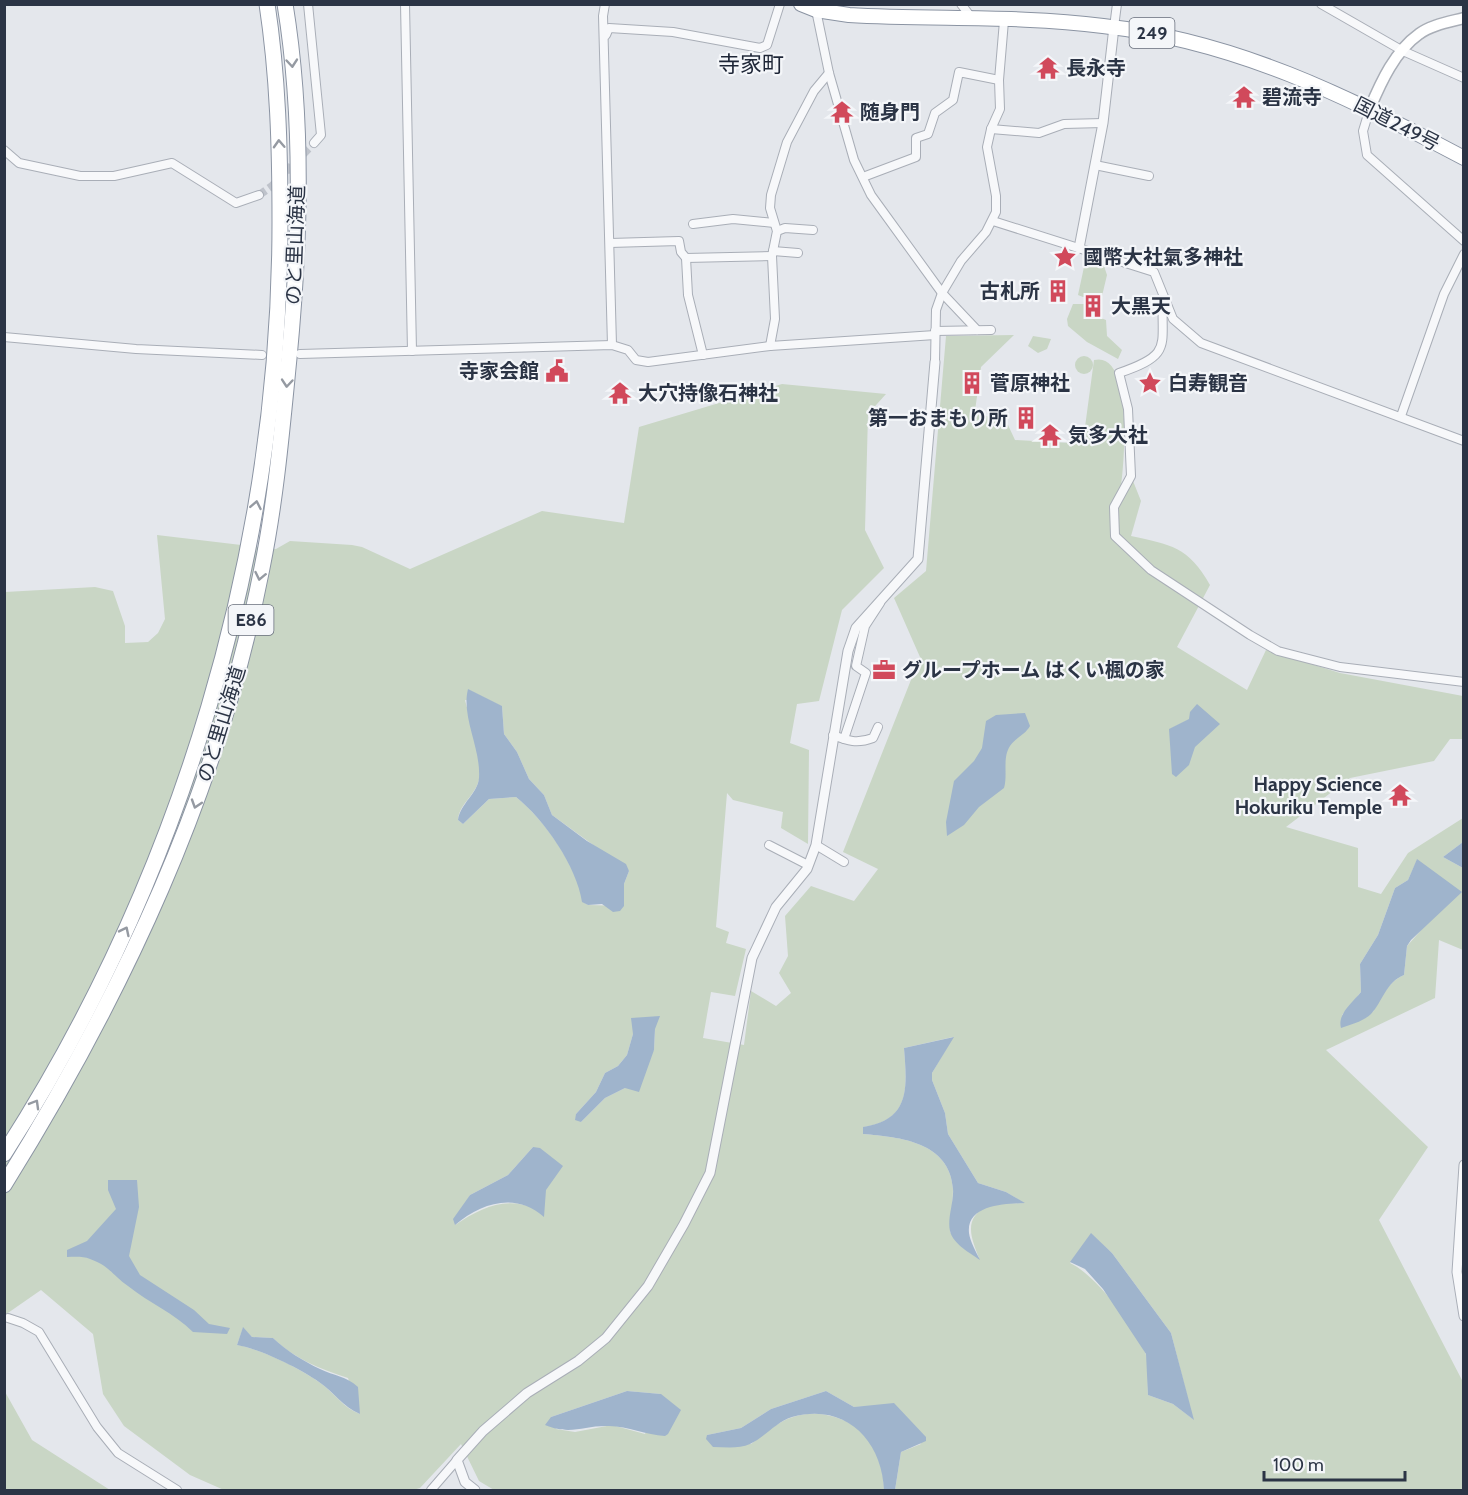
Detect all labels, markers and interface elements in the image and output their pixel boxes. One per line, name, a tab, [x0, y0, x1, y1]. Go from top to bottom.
road number: 249	[1130, 18, 1174, 48]
district label: 寺家町	[718, 51, 784, 78]
temple icon: 長永寺	[1035, 55, 1061, 81]
place label: 長永寺	[1066, 56, 1126, 80]
one-way arrow	[285, 58, 298, 67]
temple icon: 碧流寺	[1231, 84, 1257, 110]
place label: 碧流寺	[1262, 85, 1322, 109]
street label: 国道249号	[1350, 92, 1444, 156]
temple icon: 随身門	[829, 99, 855, 125]
place label: 随身門	[860, 100, 920, 124]
one-way arrow	[273, 139, 286, 148]
street label: のと里山海道	[281, 185, 309, 305]
place icon: 國幣大社氣多神社	[1052, 244, 1078, 270]
place label: 國幣大社氣多神社	[1083, 245, 1243, 269]
building icon: 古札所	[1045, 278, 1071, 304]
place label: 古札所	[980, 279, 1040, 303]
building icon: 大黒天	[1080, 293, 1106, 319]
place label: 大黒天	[1111, 294, 1171, 318]
public building icon: 寺家会館	[544, 358, 570, 384]
place label: 寺家会館	[459, 359, 539, 383]
building icon: 菅原神社	[959, 370, 985, 396]
place icon: 白寿観音	[1137, 370, 1163, 396]
place label: 菅原神社	[990, 371, 1070, 395]
place label: 白寿観音	[1168, 371, 1248, 395]
one-way arrow	[281, 378, 294, 388]
temple icon: 大穴持像石神社	[607, 380, 633, 406]
place label: 大穴持像石神社	[638, 381, 778, 405]
building icon: 第一おまもり所	[1013, 405, 1039, 431]
place label: 第一おまもり所	[868, 406, 1008, 430]
temple icon: 気多大社	[1037, 422, 1063, 448]
place label: 気多大社	[1068, 423, 1148, 447]
one-way arrow	[249, 501, 262, 511]
one-way arrow	[255, 571, 268, 581]
road number: E86	[228, 605, 274, 635]
office icon: グループホーム はくい楓の家	[871, 657, 897, 683]
place label: グループホーム はくい楓の家	[902, 658, 1165, 682]
street label: のと里山海道	[192, 663, 250, 785]
place label: Happy Science Hokuriku Temple	[1235, 772, 1382, 819]
temple icon: Happy Science Hokuriku Temple	[1387, 782, 1413, 808]
one-way arrow	[190, 798, 203, 809]
one-way arrow	[118, 927, 130, 938]
one-way arrow	[28, 1100, 39, 1110]
scale bar	[1264, 1444, 1405, 1482]
text: 100 m	[1273, 1454, 1324, 1476]

